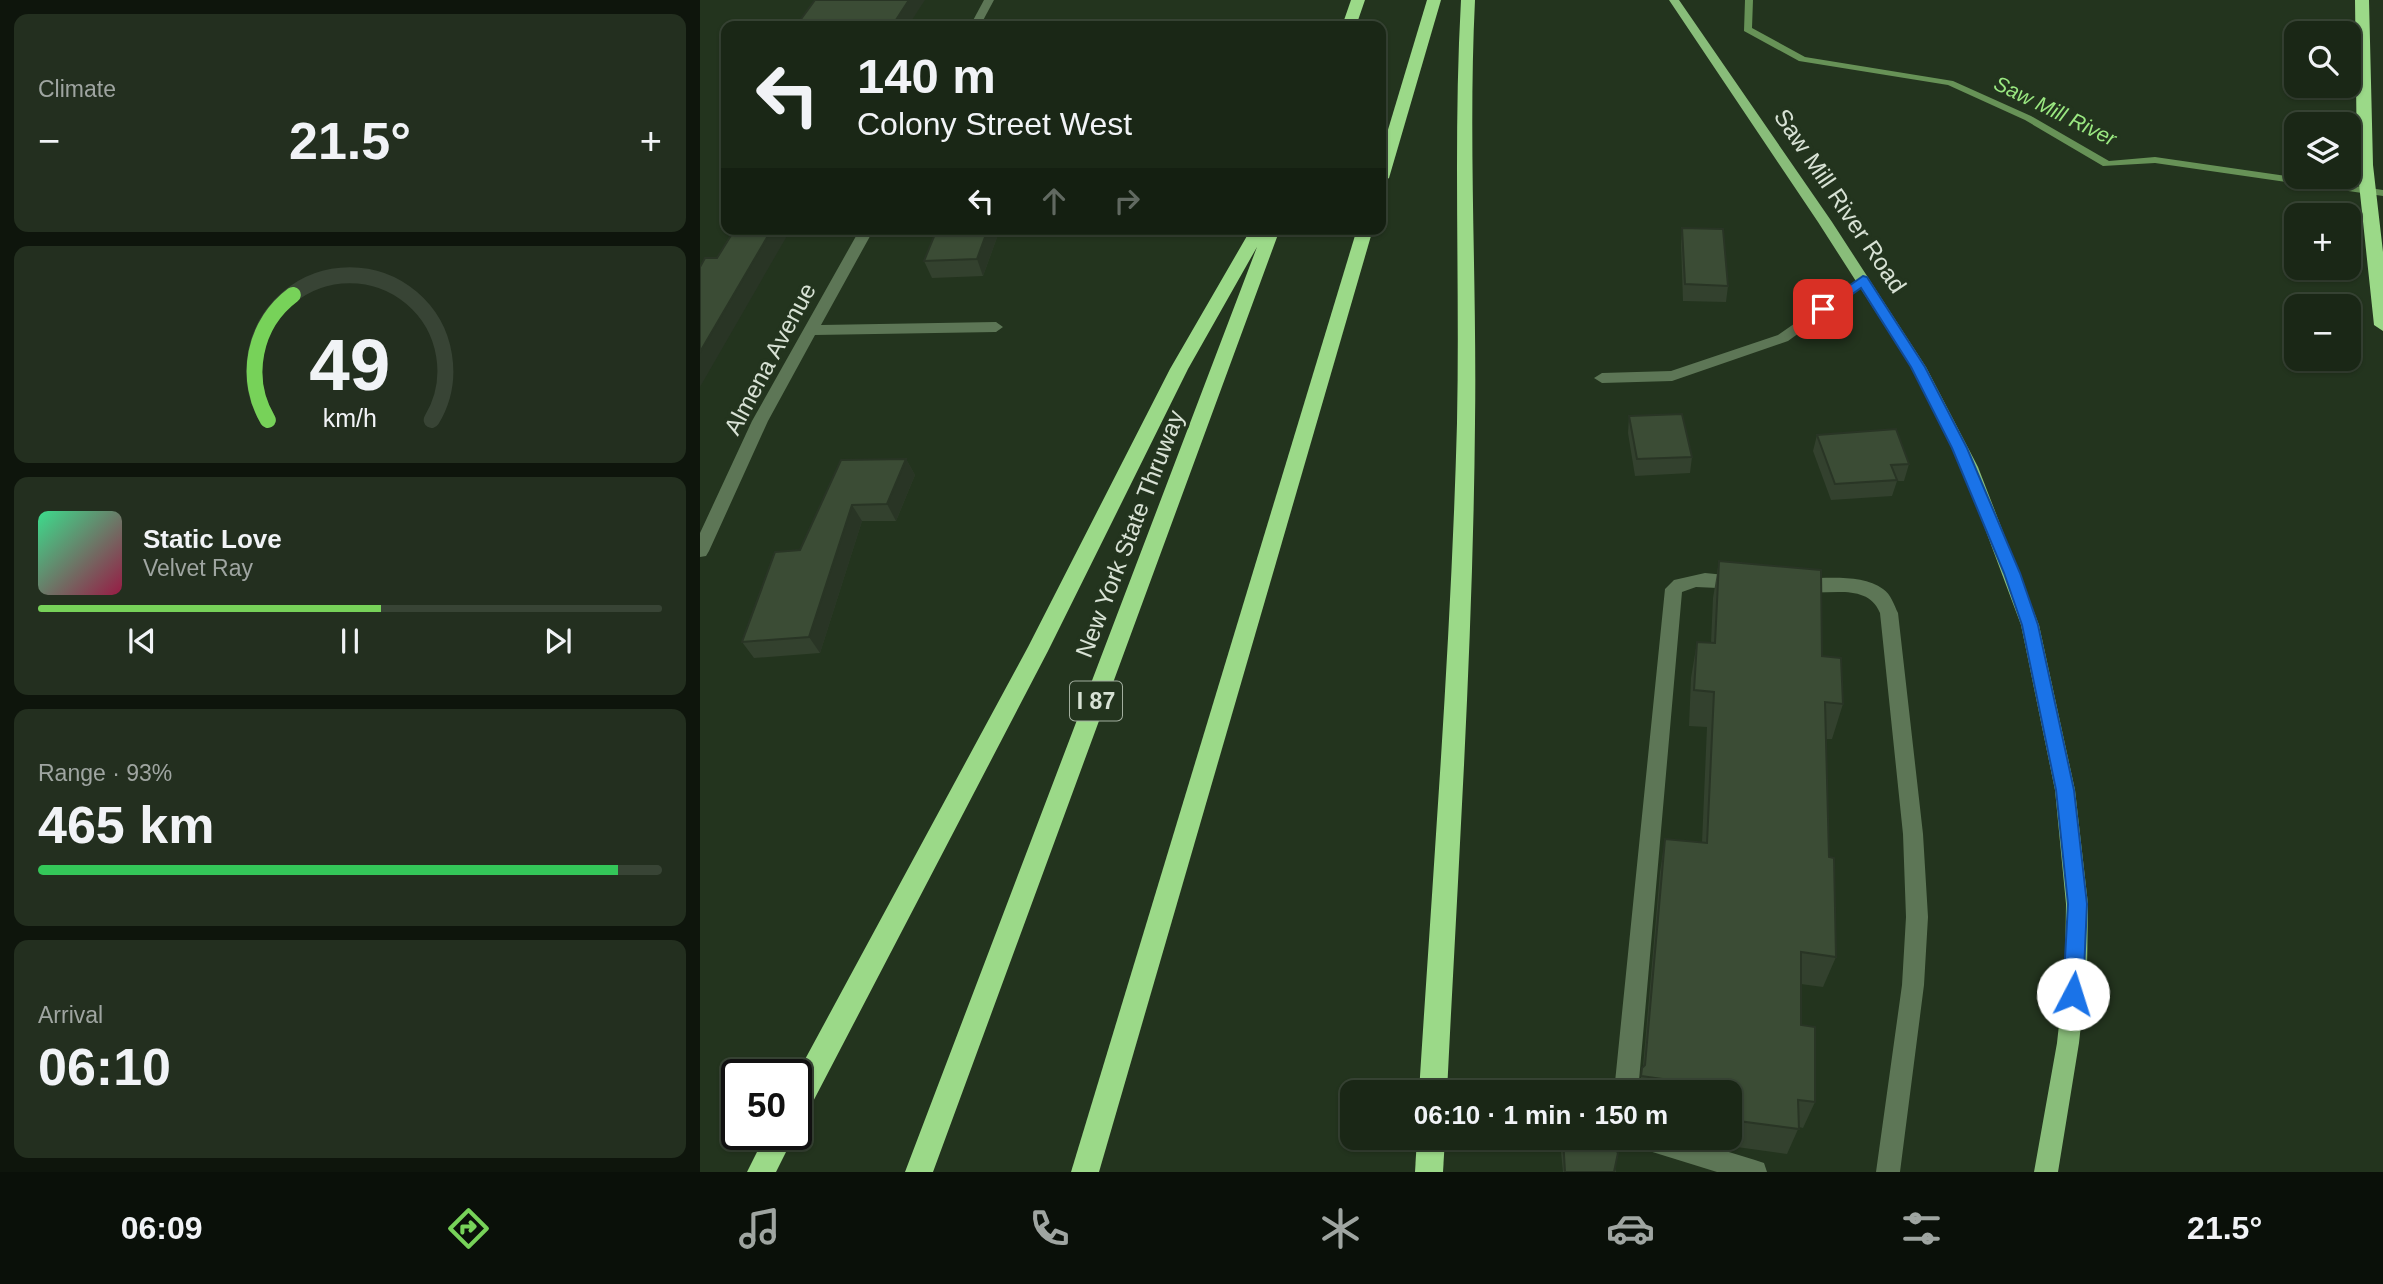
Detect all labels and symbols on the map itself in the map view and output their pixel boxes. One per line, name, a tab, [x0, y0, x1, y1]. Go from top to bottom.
water label: Saw Mill River	[1990, 71, 2121, 150]
street label: Saw Mill River Road	[1769, 104, 1912, 298]
street label: Almena Avenue	[718, 278, 821, 439]
pin	[1793, 279, 1853, 339]
street label: New York State Thruway	[1070, 407, 1189, 661]
road number: I 87	[1070, 681, 1122, 720]
position arrow	[2036, 957, 2110, 1031]
speed limit sign: 50	[721, 1059, 812, 1150]

